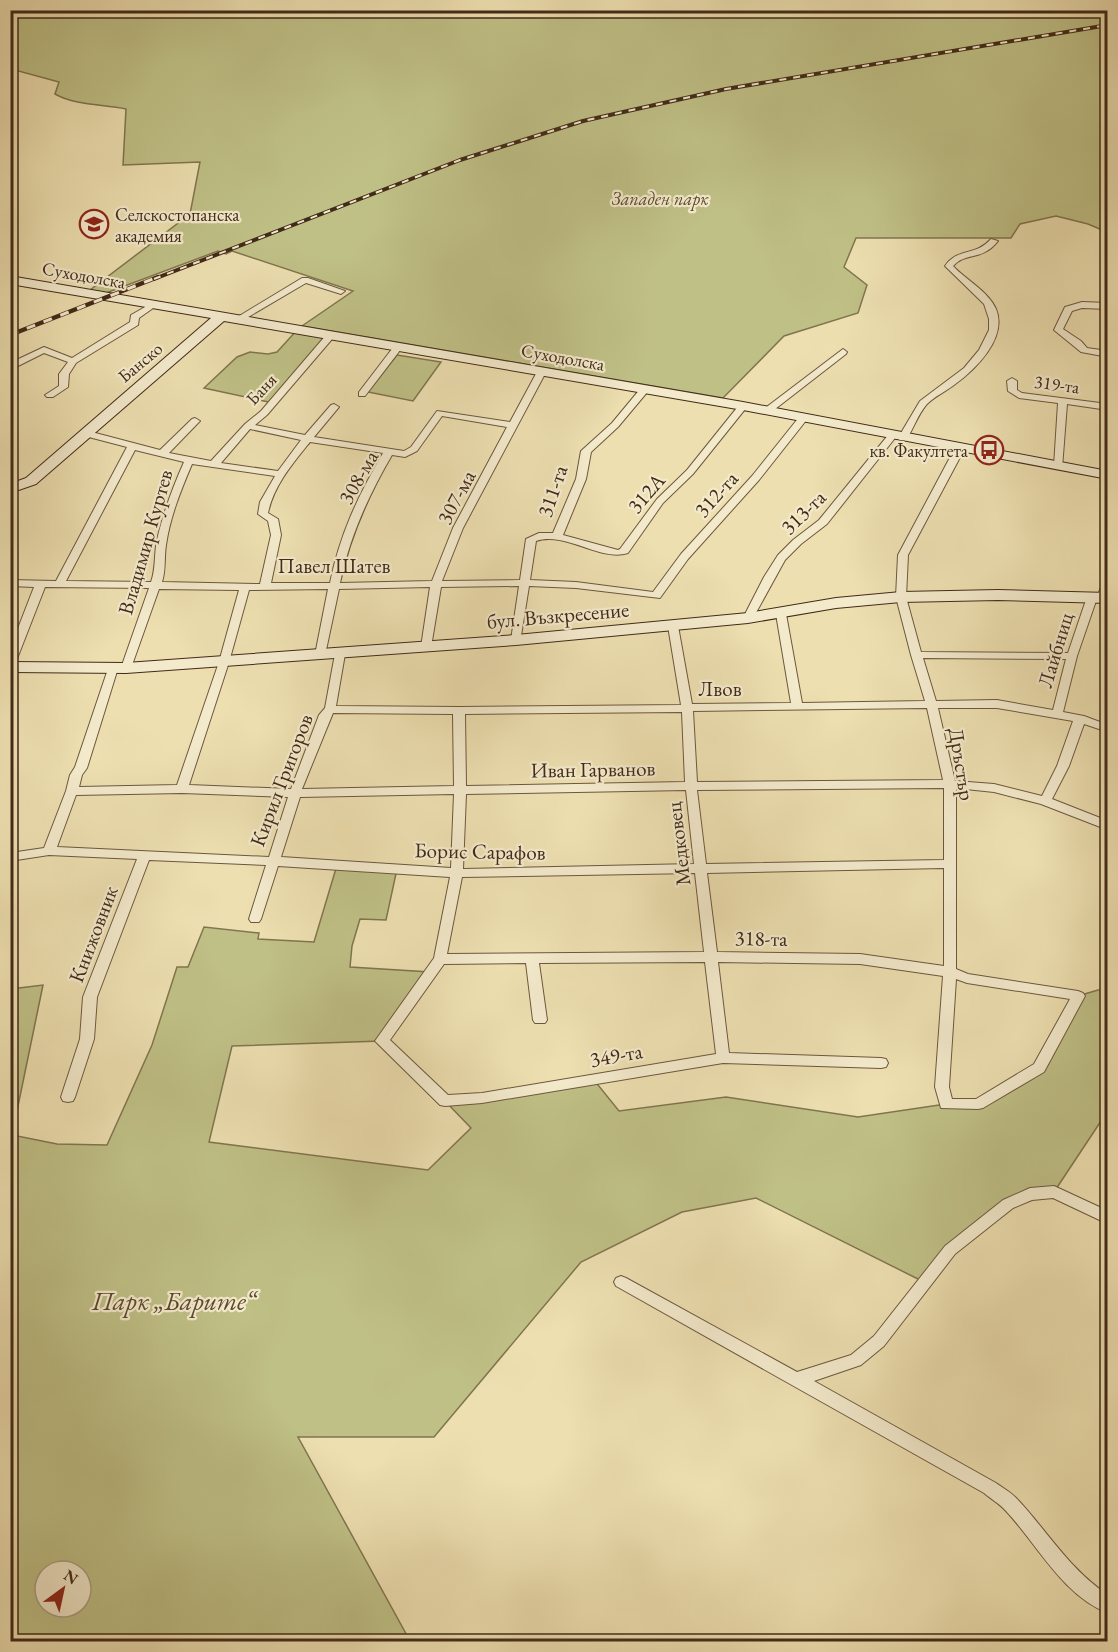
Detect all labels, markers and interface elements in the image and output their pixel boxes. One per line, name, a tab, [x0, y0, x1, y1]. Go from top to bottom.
park label: Западен парк	[611, 187, 709, 211]
place label: Селскостопанска академия	[115, 203, 240, 247]
school or university icon: Селскостопанска академия	[78, 208, 110, 240]
street label: Суходолска	[40, 256, 128, 294]
street label: Банско	[113, 337, 167, 387]
street label: Суходолска	[519, 338, 607, 376]
street label: Баня	[241, 368, 281, 410]
street label: 319-та	[1033, 369, 1082, 399]
bus stop icon: кв. Факултета	[973, 434, 1005, 466]
place label: кв. Факултета	[869, 439, 969, 462]
street label: 308-ма	[332, 445, 384, 509]
street label: 311-та	[531, 461, 574, 520]
street label: 307-ма	[431, 465, 482, 529]
street label: 312-та	[688, 465, 744, 523]
street label: Владимир Куртев	[111, 466, 179, 618]
street label: 312А	[621, 467, 671, 519]
street label: 313-та	[775, 483, 832, 540]
street label: Павел Шатев	[278, 552, 391, 579]
street label: бул. Възкресение	[486, 595, 630, 635]
street label: Лайбниц	[1031, 609, 1079, 691]
street label: Лвов	[698, 675, 742, 702]
street label: Кирил Григоров	[243, 710, 319, 850]
street label: Дръстър	[943, 726, 981, 802]
street label: Иван Гарванов	[530, 754, 656, 784]
street label: Медковец	[659, 800, 697, 887]
street label: Борис Сарафов	[414, 836, 546, 866]
street label: Книжовник	[62, 882, 124, 986]
street label: 318-та	[734, 924, 788, 952]
street label: 349-та	[588, 1037, 645, 1073]
park label: Парк „Барите“	[91, 1284, 259, 1318]
north arrow	[33, 1559, 93, 1619]
text: N	[60, 1565, 82, 1589]

